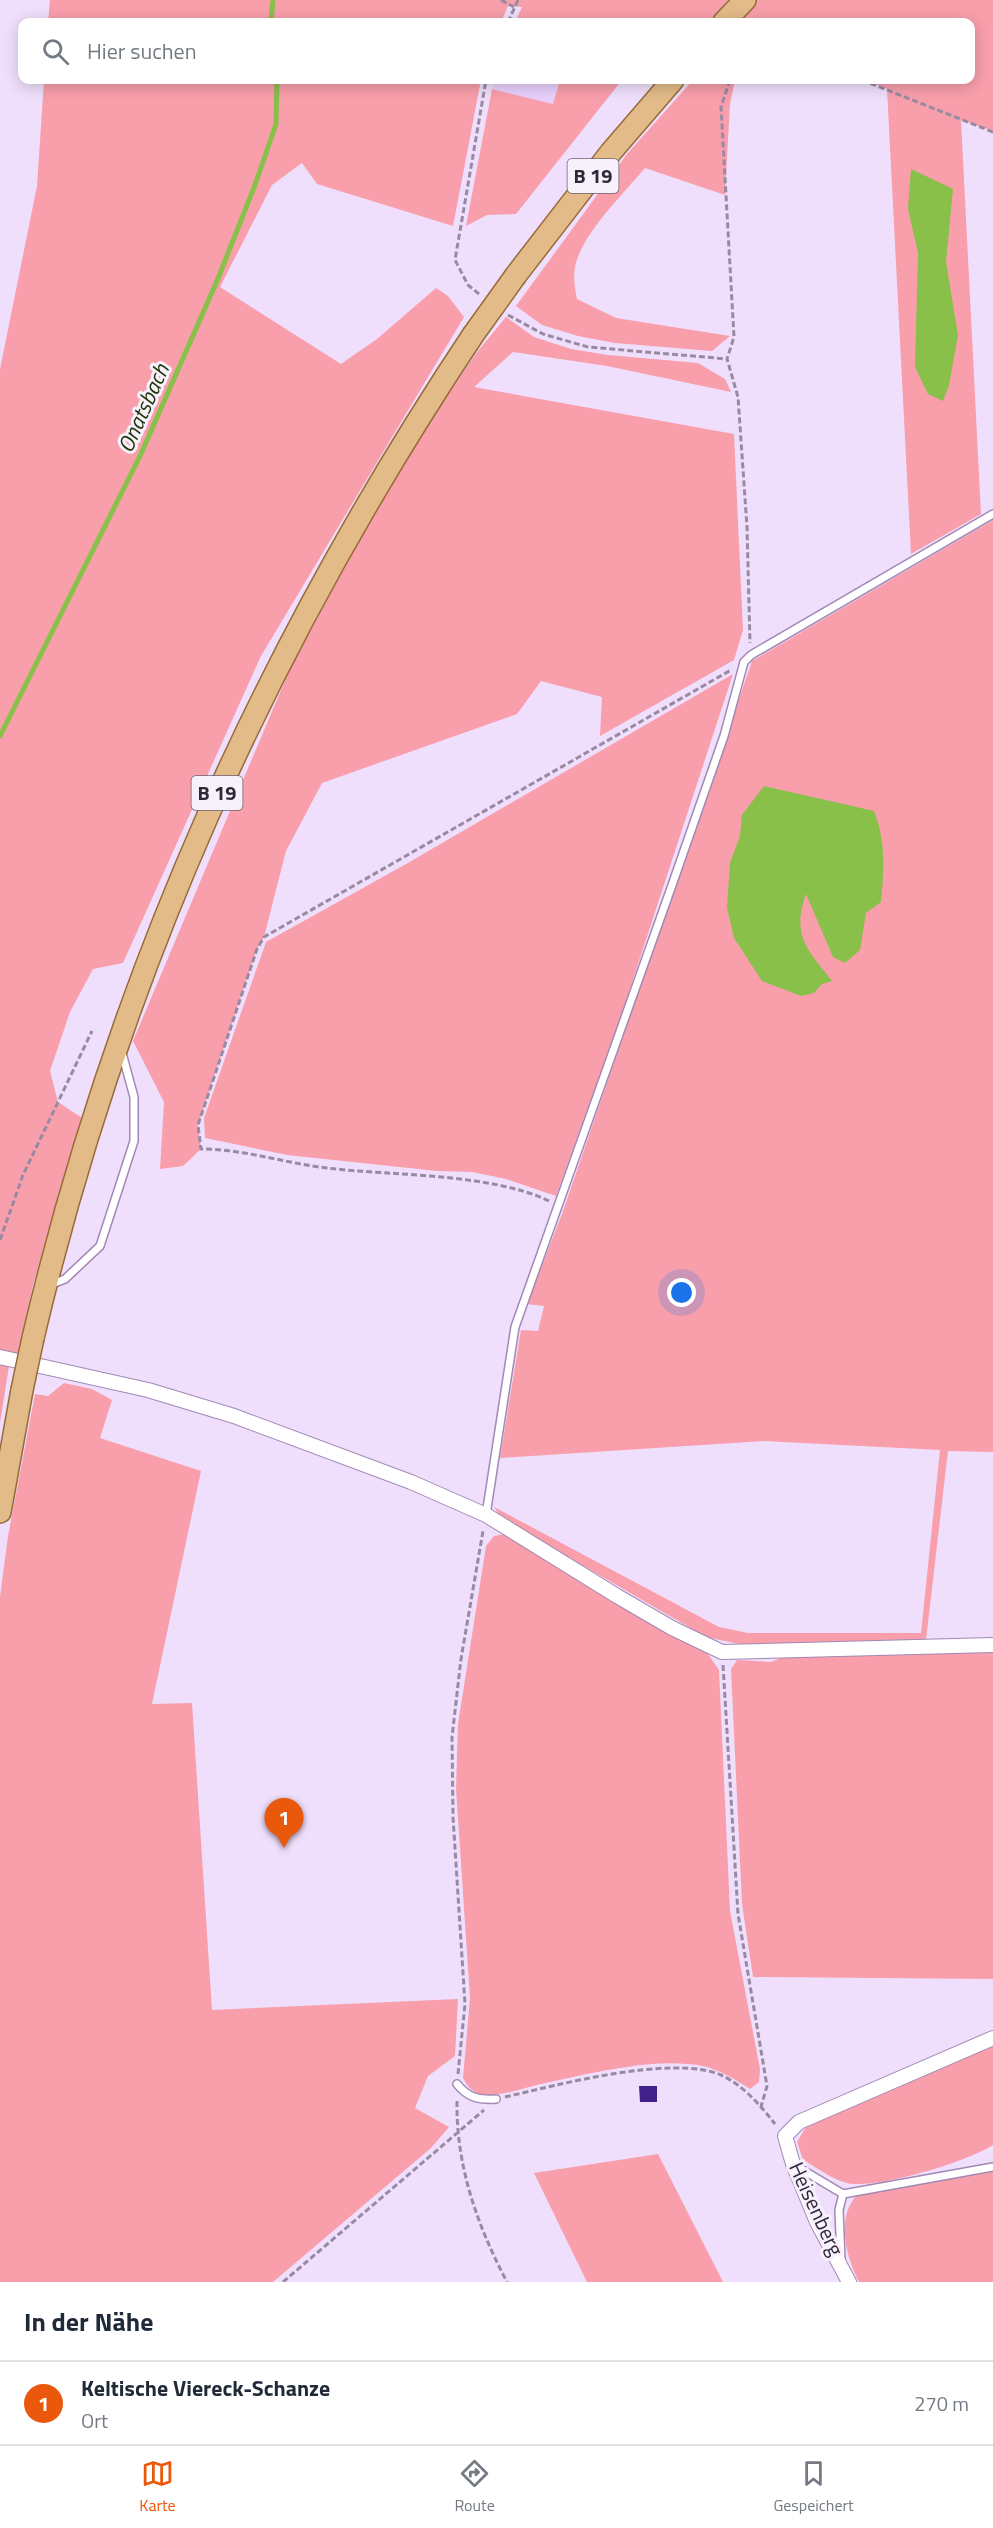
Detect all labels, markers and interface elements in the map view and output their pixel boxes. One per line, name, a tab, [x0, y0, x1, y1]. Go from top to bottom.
search box	[18, 18, 975, 84]
text: Hier suchen	[87, 34, 196, 68]
icon: search	[39, 35, 72, 68]
road number: B 19	[568, 159, 618, 193]
water label: Onatsbach	[108, 357, 178, 458]
road number: B 19	[192, 776, 242, 810]
your location	[667, 1278, 696, 1307]
pin: 1	[264, 1798, 304, 1848]
street label: Heisenberg	[781, 2156, 853, 2261]
text: In der Nähe	[24, 2302, 153, 2341]
text: Keltische Viereck-Schanze	[81, 2371, 330, 2405]
text: 1	[38, 2388, 49, 2419]
text: 270 m	[914, 2388, 969, 2419]
text: Ort	[81, 2405, 108, 2436]
tab: Karte	[139, 2457, 176, 2517]
tab: Route	[454, 2457, 495, 2517]
tab: Gespeichert	[773, 2457, 854, 2517]

